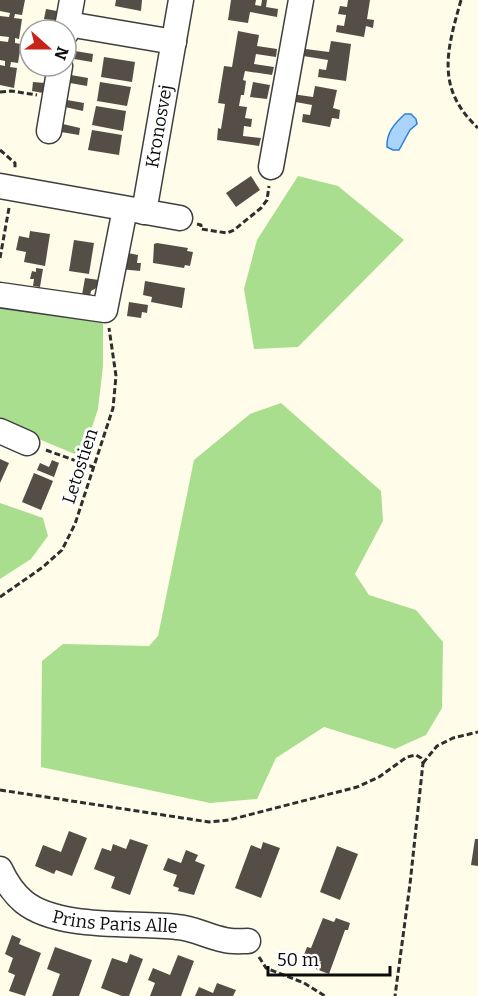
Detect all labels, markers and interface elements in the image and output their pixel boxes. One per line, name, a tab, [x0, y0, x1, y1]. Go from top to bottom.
north arrow	[18, 18, 78, 78]
text: N	[50, 44, 73, 62]
street label: Kronosvej	[141, 83, 177, 170]
street label: Letostien	[57, 425, 103, 506]
street label: Prins Paris Alle	[50, 905, 179, 938]
scale bar	[268, 939, 390, 977]
text: 50 m	[277, 949, 319, 971]

